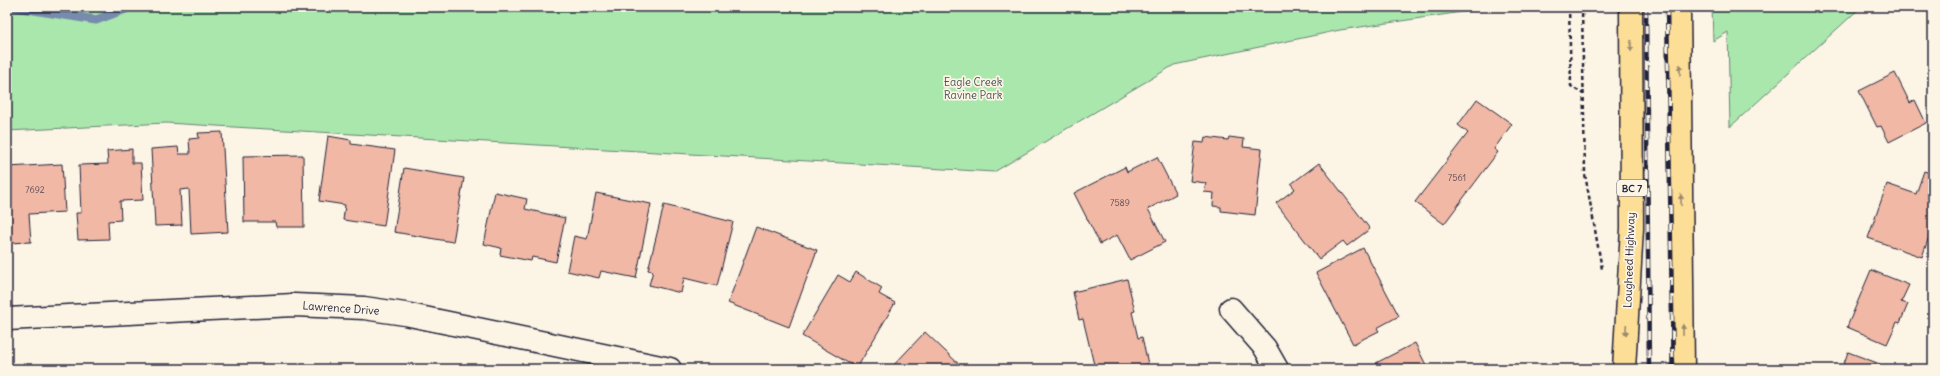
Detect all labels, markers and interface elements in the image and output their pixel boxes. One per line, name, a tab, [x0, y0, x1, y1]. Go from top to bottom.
one-way arrow	[1628, 40, 1634, 53]
one-way arrow	[1677, 63, 1683, 76]
park label: Eagle Creek Ravine Park	[944, 75, 1003, 102]
house number: 7561	[1448, 172, 1466, 183]
road number: BC 7	[1617, 180, 1647, 196]
house number: 7692	[25, 184, 45, 195]
one-way arrow	[1678, 193, 1684, 206]
house number: 7589	[1110, 197, 1130, 208]
street label: Lougheed Highway	[1620, 212, 1638, 308]
street label: Lawrence Drive	[302, 298, 380, 318]
one-way arrow	[1680, 323, 1686, 336]
one-way arrow	[1623, 324, 1630, 336]

